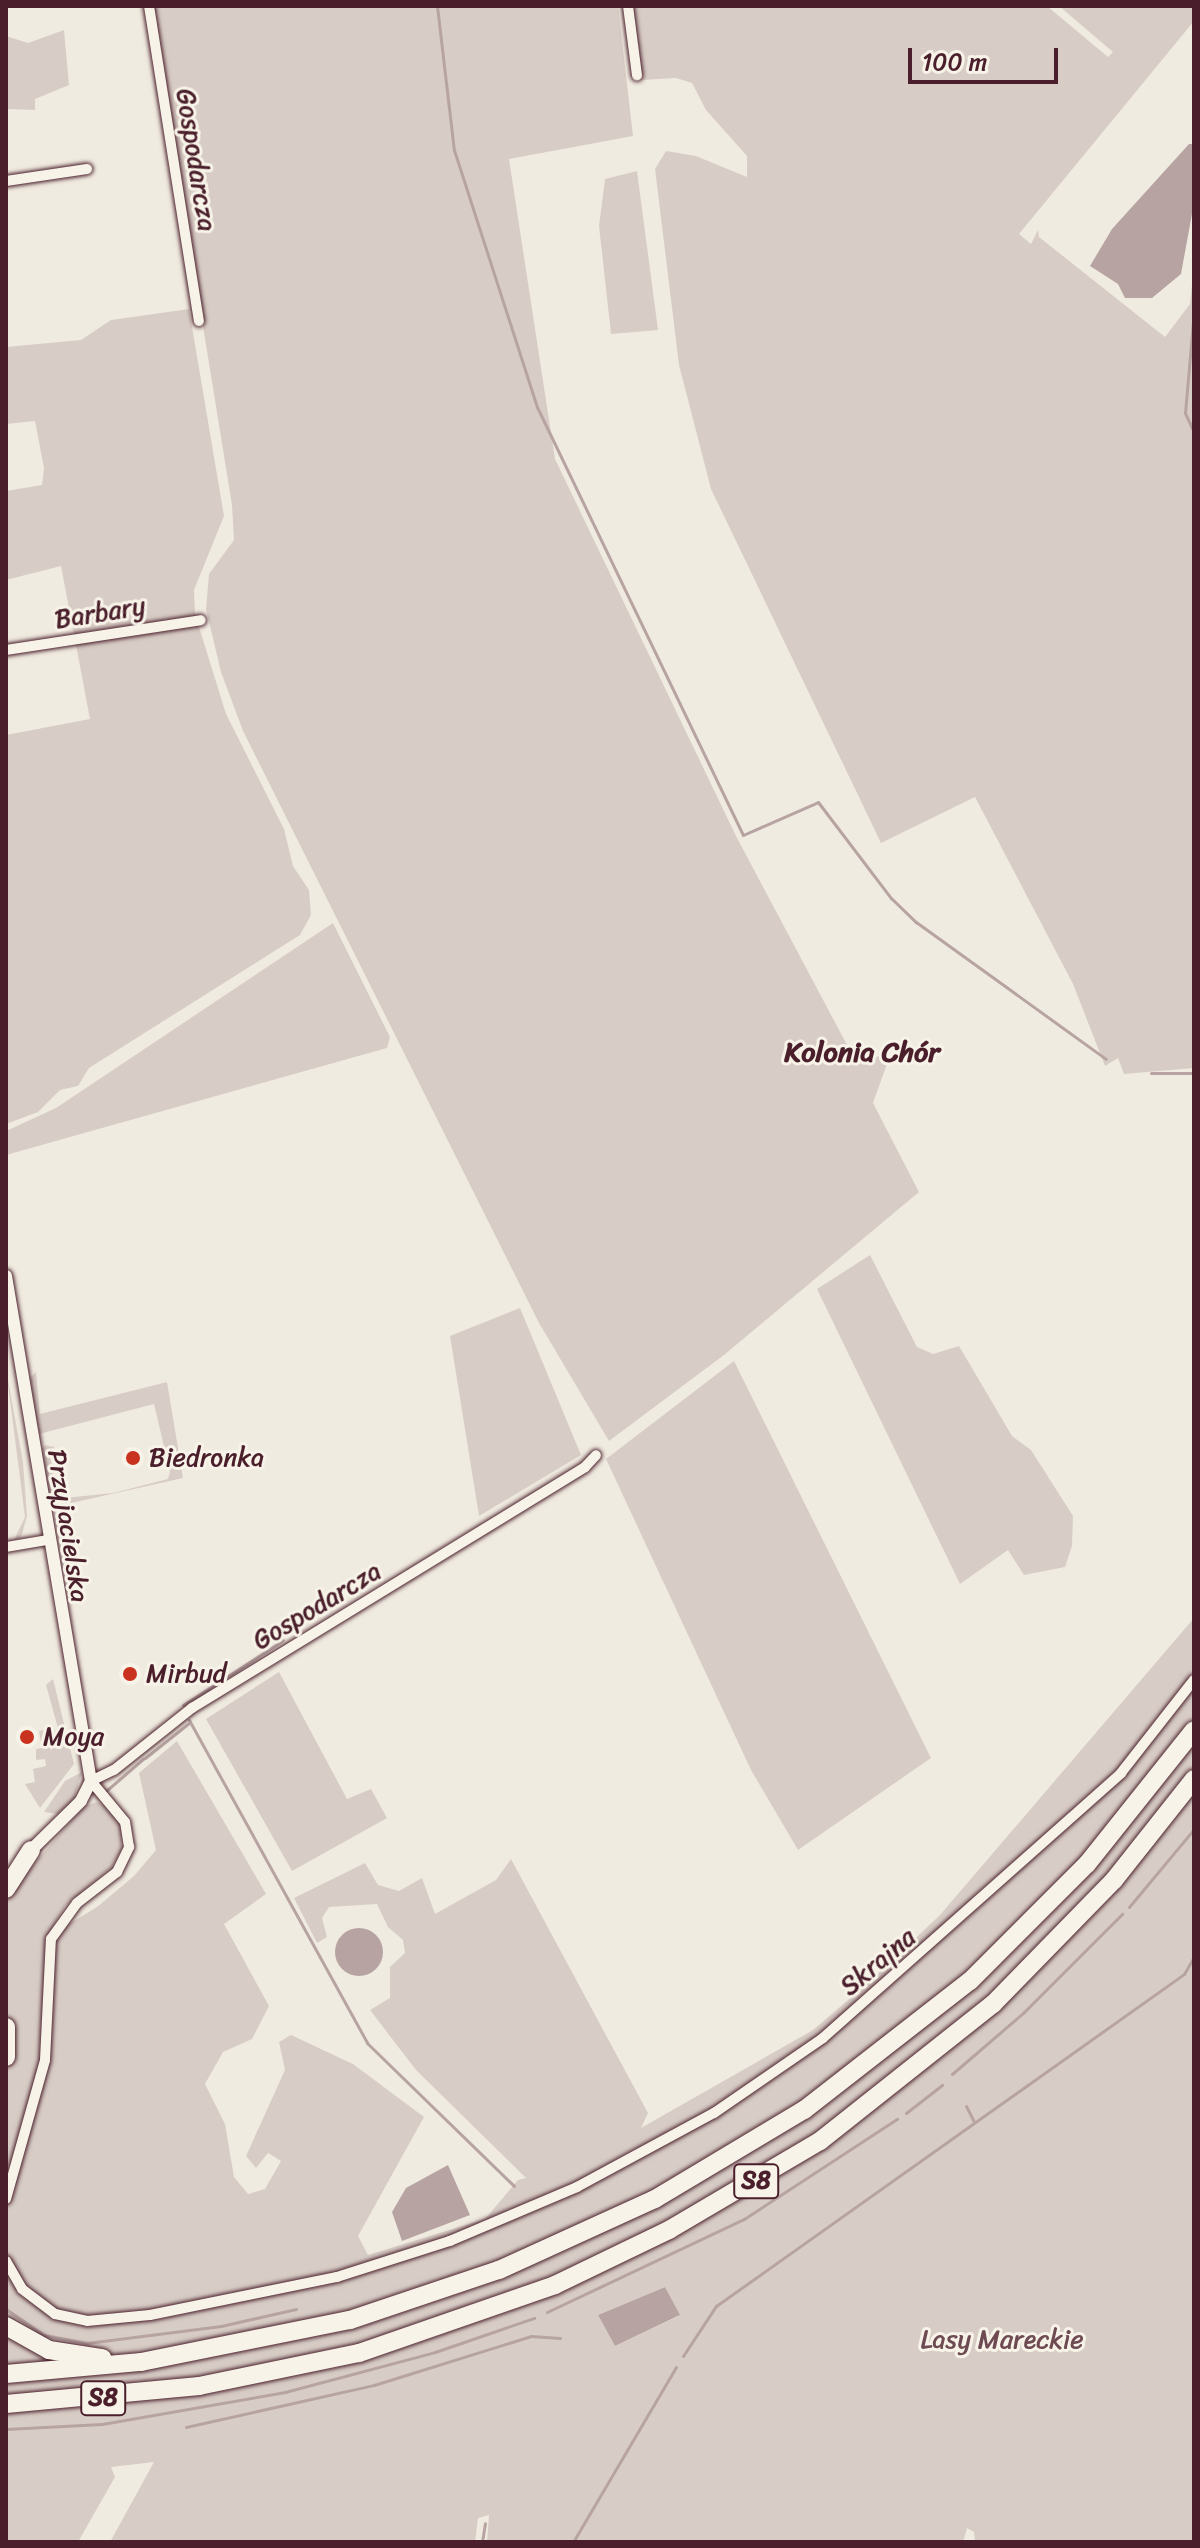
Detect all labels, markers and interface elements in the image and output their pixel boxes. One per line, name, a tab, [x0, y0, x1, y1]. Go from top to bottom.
scale bar	[912, 32, 1062, 82]
text: 100 m	[922, 41, 987, 83]
street label: Gospodarcza	[169, 86, 223, 234]
street label: Barbary	[53, 590, 147, 636]
district label: Kolonia Chór	[784, 1035, 940, 1069]
place label: Biedronka	[149, 1442, 264, 1474]
street label: Przyjacielska	[41, 1447, 95, 1605]
marker: Biedronka	[124, 1449, 142, 1467]
street label: Gospodarcza	[247, 1556, 387, 1656]
place label: Mirbud	[146, 1658, 227, 1690]
marker: Mirbud	[121, 1665, 139, 1683]
place label: Moya	[43, 1721, 104, 1753]
marker: Moya	[18, 1728, 36, 1746]
street label: Skrajna	[834, 1922, 922, 2002]
road number: S8	[732, 2161, 780, 2201]
park label: Lasy Mareckie	[921, 2324, 1083, 2356]
road number: S8	[79, 2378, 127, 2418]

